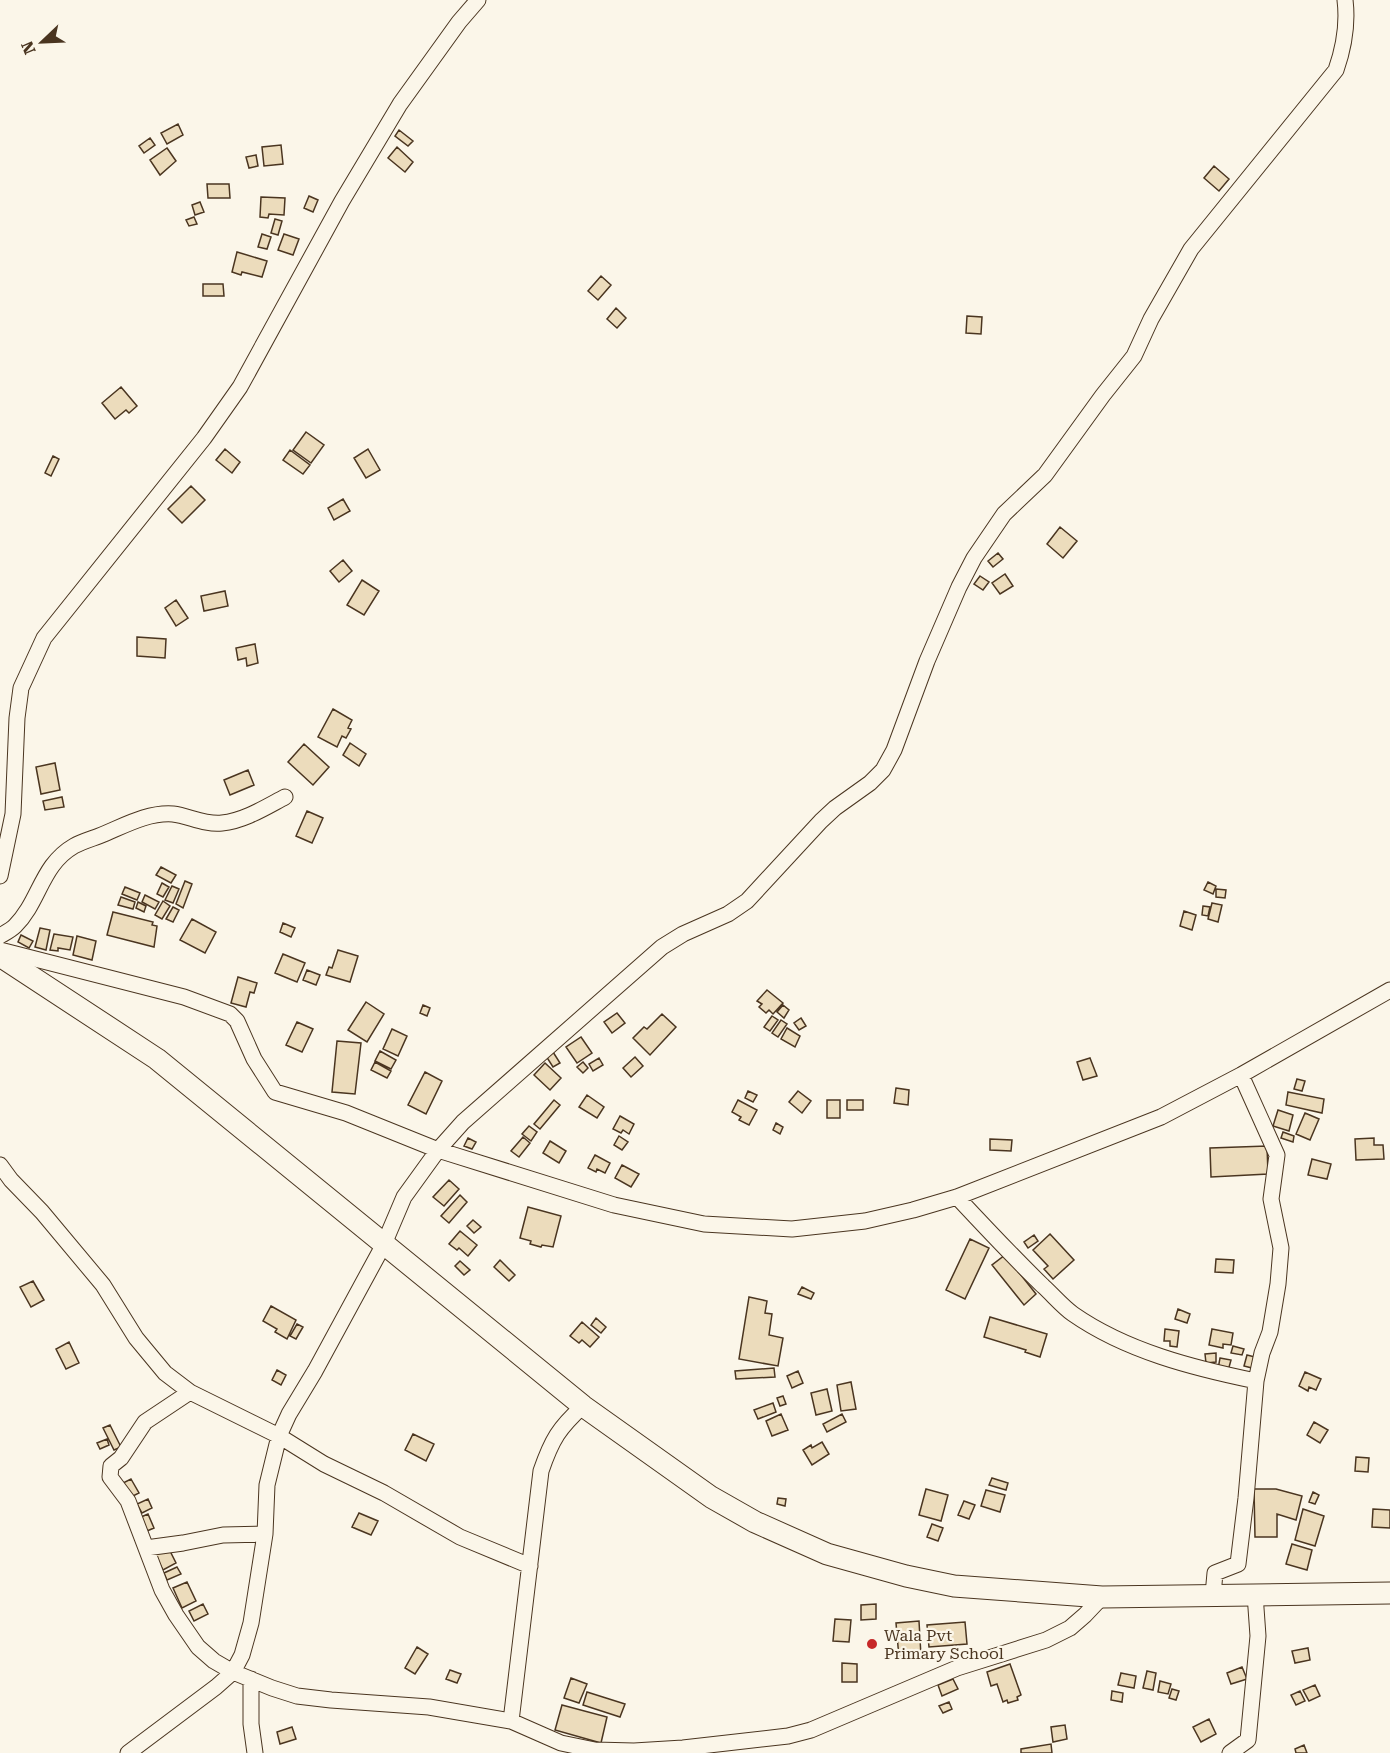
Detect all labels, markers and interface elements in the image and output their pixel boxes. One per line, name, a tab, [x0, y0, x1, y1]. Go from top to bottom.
north arrow	[12, 12, 72, 72]
text: N	[17, 38, 40, 57]
place label: Wala Pvt Primary School	[884, 1626, 1004, 1663]
marker: Wala Pvt Primary School	[865, 1637, 879, 1651]

